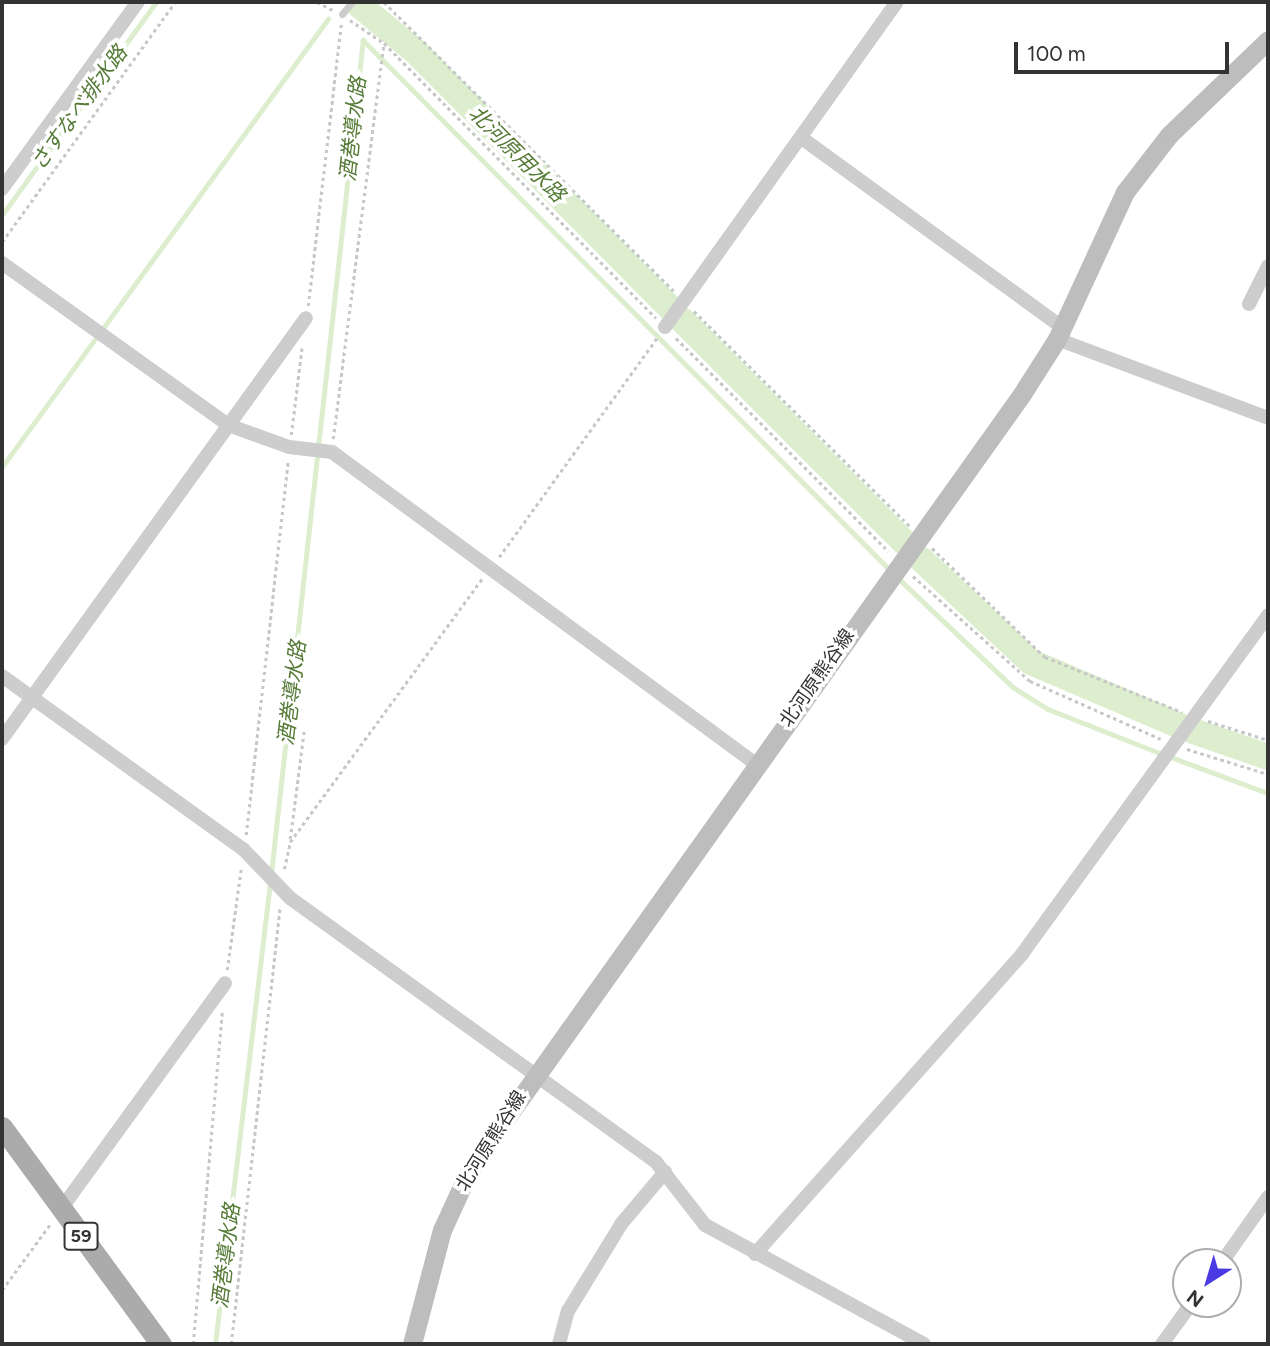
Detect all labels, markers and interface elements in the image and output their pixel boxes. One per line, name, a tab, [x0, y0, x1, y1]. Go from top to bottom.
scale bar	[1018, 28, 1233, 72]
water label: さすなべ排水路	[26, 41, 132, 175]
text: 100 m	[1027, 41, 1086, 66]
water label: 酒巻導水路	[335, 75, 371, 183]
water label: 北河原用水路	[464, 101, 570, 207]
street label: 北河原熊谷線	[775, 625, 859, 731]
water label: 酒巻導水路	[273, 639, 311, 747]
street label: 北河原熊谷線	[451, 1087, 531, 1195]
water label: 酒巻導水路	[207, 1202, 245, 1310]
road number: 59	[64, 1222, 98, 1251]
north arrow	[1172, 1248, 1242, 1318]
text: N	[1182, 1285, 1208, 1312]

